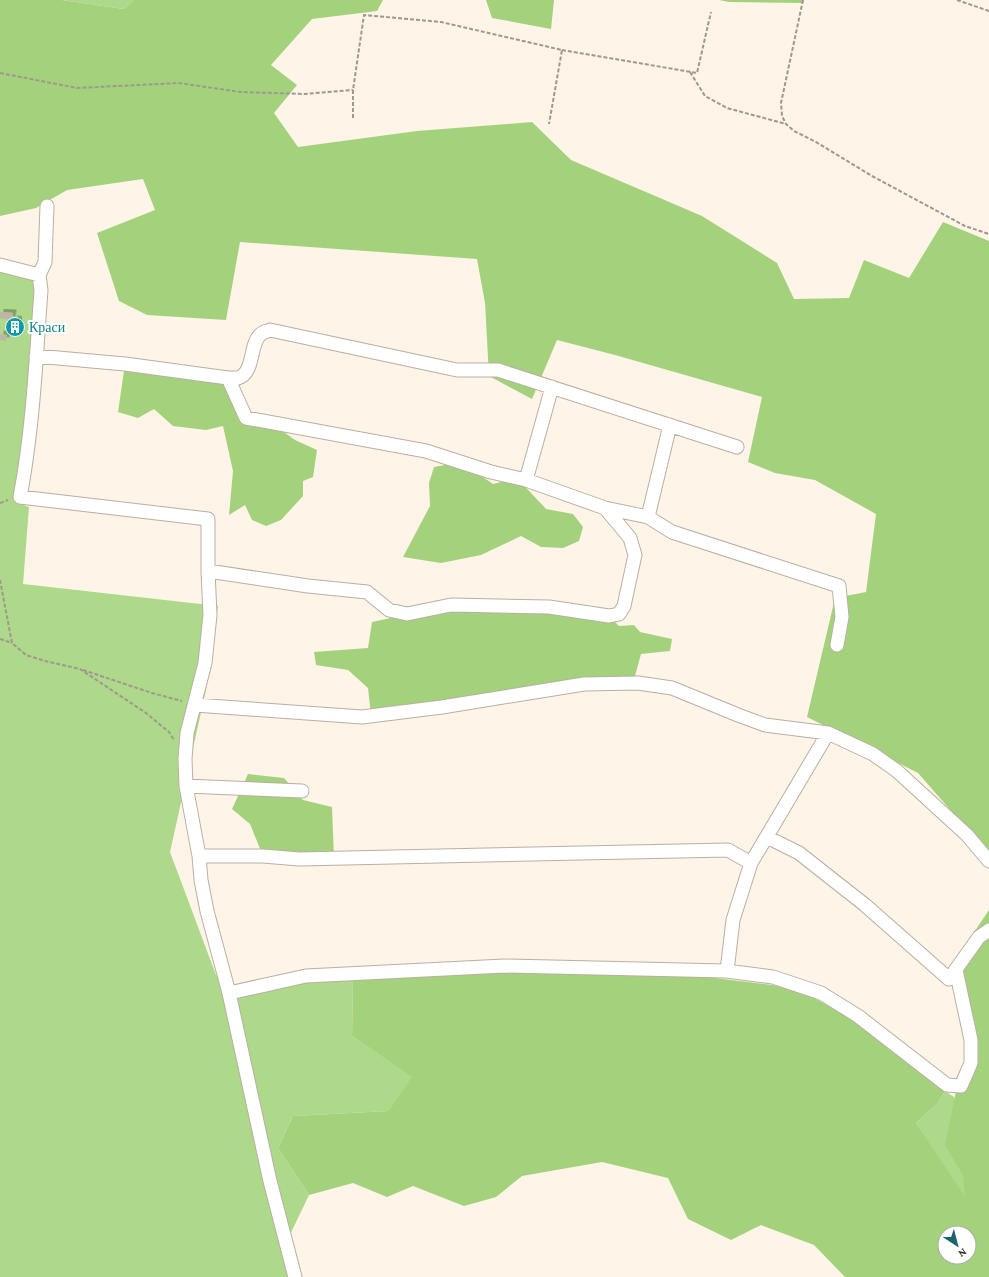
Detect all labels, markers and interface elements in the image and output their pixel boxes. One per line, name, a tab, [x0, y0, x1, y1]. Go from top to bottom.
building icon: Краси	[4, 316, 26, 338]
place label: Краси	[29, 319, 66, 335]
north arrow	[937, 1225, 977, 1265]
text: N	[956, 1246, 969, 1260]

